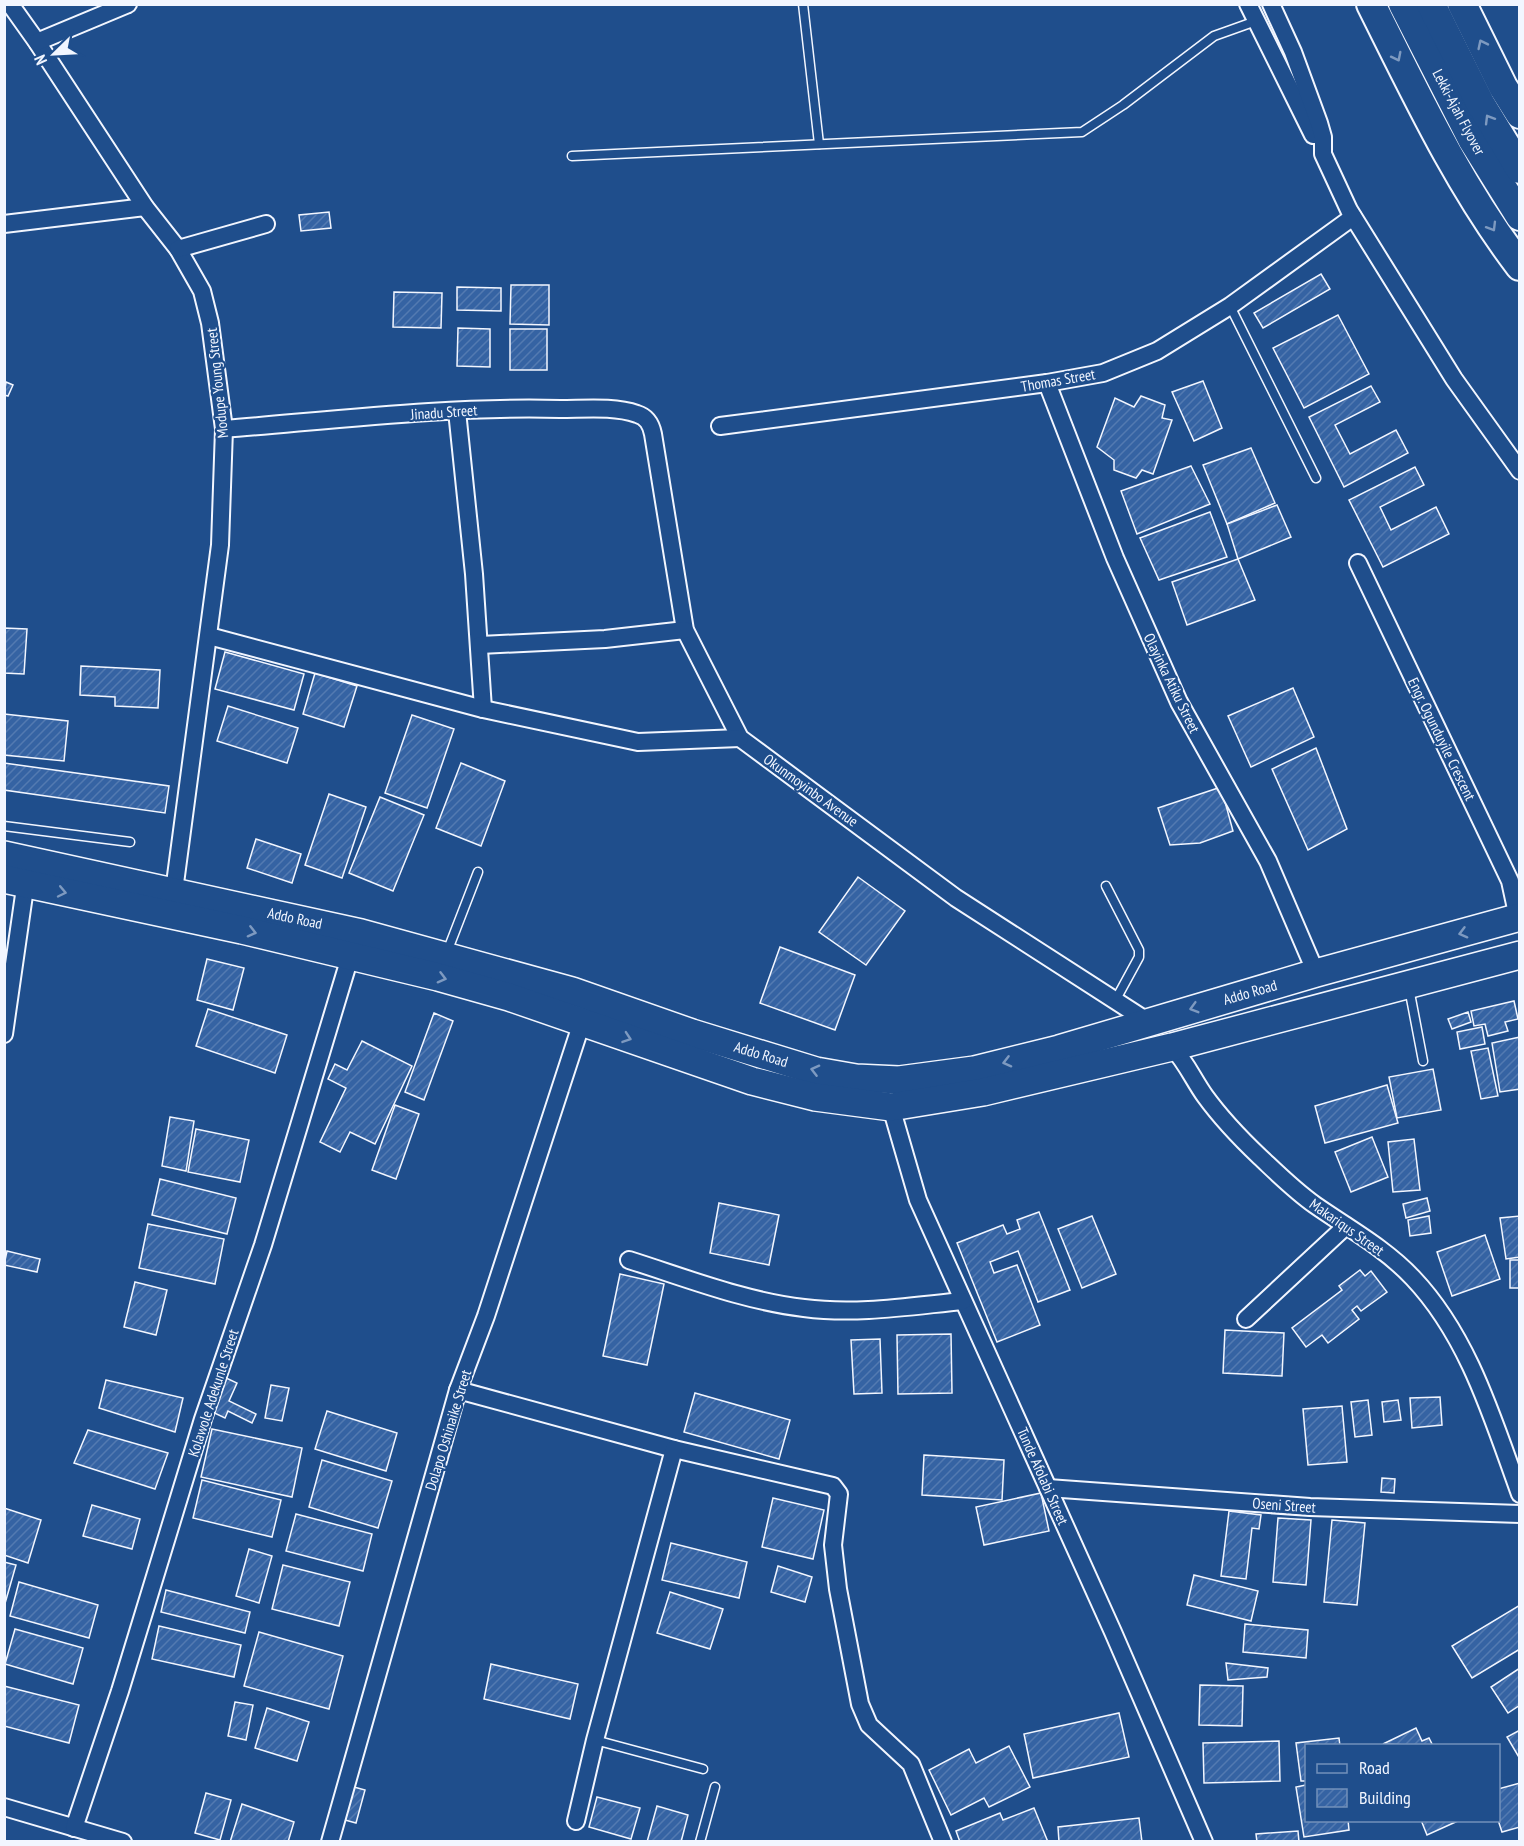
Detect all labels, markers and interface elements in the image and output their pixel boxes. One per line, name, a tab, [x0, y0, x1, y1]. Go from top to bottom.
north arrow	[24, 24, 84, 84]
one-way arrow	[1477, 40, 1489, 51]
one-way arrow	[1390, 50, 1401, 61]
text: N	[29, 52, 51, 68]
street label: Lekki-Ajah Flyover	[1428, 66, 1490, 159]
one-way arrow	[1485, 115, 1497, 125]
one-way arrow	[1485, 221, 1497, 231]
street label: Modupe Young Street	[202, 327, 232, 439]
street label: Thomas Street	[1019, 364, 1097, 396]
street label: Jinadu Street	[409, 400, 478, 424]
street label: Olayinka Atiku Street	[1140, 630, 1204, 736]
street label: Engr. Ogunduyile Crescent	[1404, 674, 1480, 804]
street label: Okunmoyinbo Avenue	[760, 749, 862, 831]
one-way arrow	[56, 885, 66, 898]
street label: Addo Road	[266, 903, 324, 933]
one-way arrow	[247, 925, 257, 938]
one-way arrow	[1458, 925, 1468, 938]
one-way arrow	[436, 971, 447, 983]
street label: Addo Road	[1221, 975, 1279, 1009]
one-way arrow	[1189, 1001, 1200, 1013]
one-way arrow	[621, 1031, 632, 1044]
street label: Addo Road	[732, 1037, 790, 1071]
one-way arrow	[1002, 1054, 1012, 1067]
one-way arrow	[810, 1064, 820, 1077]
street label: Makariqus Street	[1306, 1194, 1388, 1260]
street label: Kolawole Adekunle Street	[183, 1327, 243, 1459]
street label: Dolapo Oshinaike Street	[421, 1367, 475, 1493]
street label: Tunde Afolabi Street	[1013, 1424, 1073, 1528]
street label: Oseni Street	[1252, 1493, 1316, 1517]
legend	[1305, 1744, 1500, 1822]
text: Road	[1359, 1756, 1390, 1779]
text: Building	[1359, 1786, 1411, 1809]

